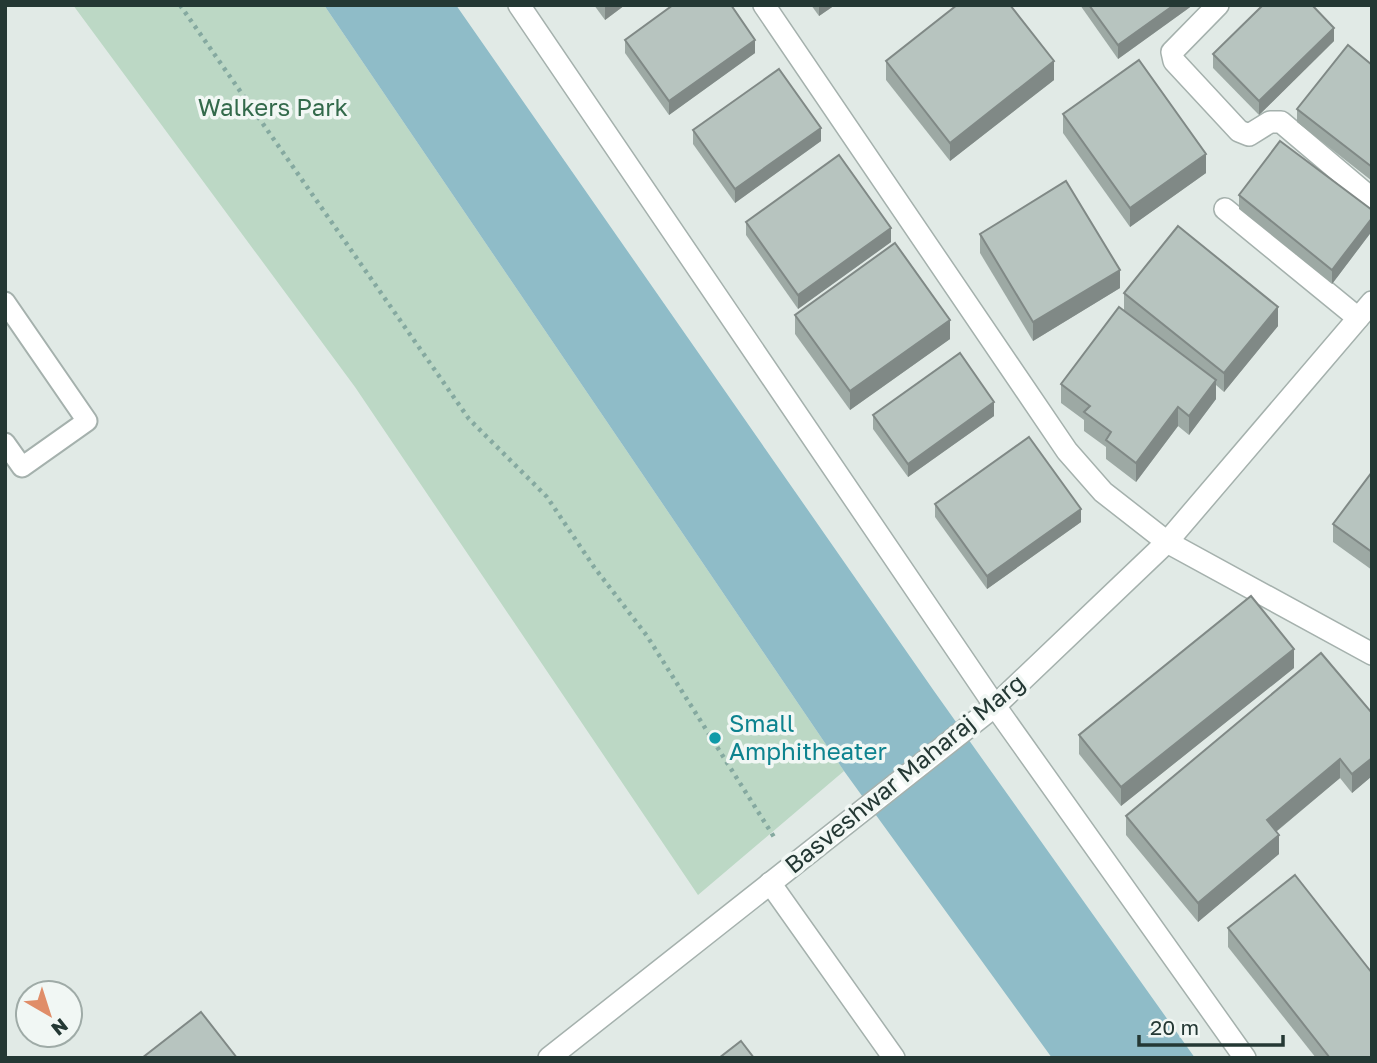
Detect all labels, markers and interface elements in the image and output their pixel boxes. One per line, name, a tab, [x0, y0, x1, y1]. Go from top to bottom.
park label: Walkers Park	[198, 92, 348, 121]
street label: Basveshwar Maharaj Marg	[778, 667, 1030, 879]
place label: Small Amphitheater	[729, 708, 887, 765]
marker: Small Amphitheater	[707, 730, 723, 746]
north arrow	[14, 979, 84, 1049]
scale bar	[1139, 1004, 1282, 1048]
text: N	[47, 1014, 73, 1041]
text: 20 m	[1150, 1014, 1199, 1040]

